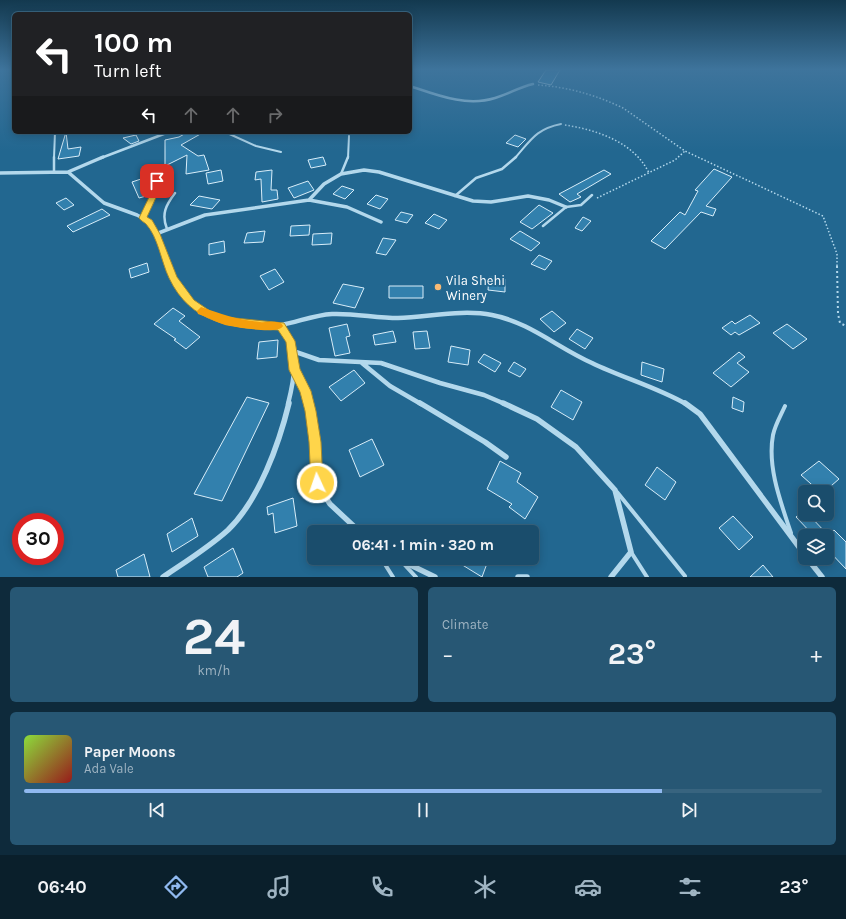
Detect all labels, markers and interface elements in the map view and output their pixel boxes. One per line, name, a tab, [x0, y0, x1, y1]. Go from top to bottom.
text: 100 m	[94, 26, 173, 59]
icon: left	[28, 28, 80, 80]
text: Turn left	[94, 60, 162, 82]
icon: left	[138, 104, 160, 126]
icon: ahead	[180, 104, 202, 126]
icon: ahead	[222, 104, 244, 126]
icon: right	[264, 104, 286, 126]
pin	[140, 164, 174, 198]
icon: arrive	[146, 170, 168, 192]
place label: Vila Shehi Winery	[446, 273, 505, 303]
marker: Vila Shehi Winery	[433, 282, 443, 292]
position arrow	[296, 462, 338, 504]
map controls	[798, 485, 834, 565]
button: search	[798, 485, 834, 521]
speed limit sign: 30	[12, 513, 64, 565]
button: layers	[798, 529, 834, 565]
text: 06:41 · 1 min · 320 m	[352, 536, 494, 554]
text: 24	[183, 606, 245, 667]
text: Climate	[442, 617, 488, 632]
text: 23°	[608, 636, 656, 672]
text: −	[442, 642, 454, 668]
text: +	[810, 642, 822, 668]
text: km/h	[198, 663, 230, 678]
text: Paper Moons	[84, 743, 176, 761]
text: Ada Vale	[84, 761, 134, 776]
icon: previous	[146, 799, 168, 821]
icon: pause	[412, 799, 434, 821]
icon: next	[678, 799, 700, 821]
icon: directions	[162, 873, 190, 901]
icon: music	[265, 873, 293, 901]
icon: phone	[368, 873, 396, 901]
icon: climate	[471, 873, 499, 901]
icon: car	[574, 873, 602, 901]
icon: filters	[676, 873, 704, 901]
text: 06:40	[37, 876, 87, 898]
text: 23°	[779, 876, 809, 898]

